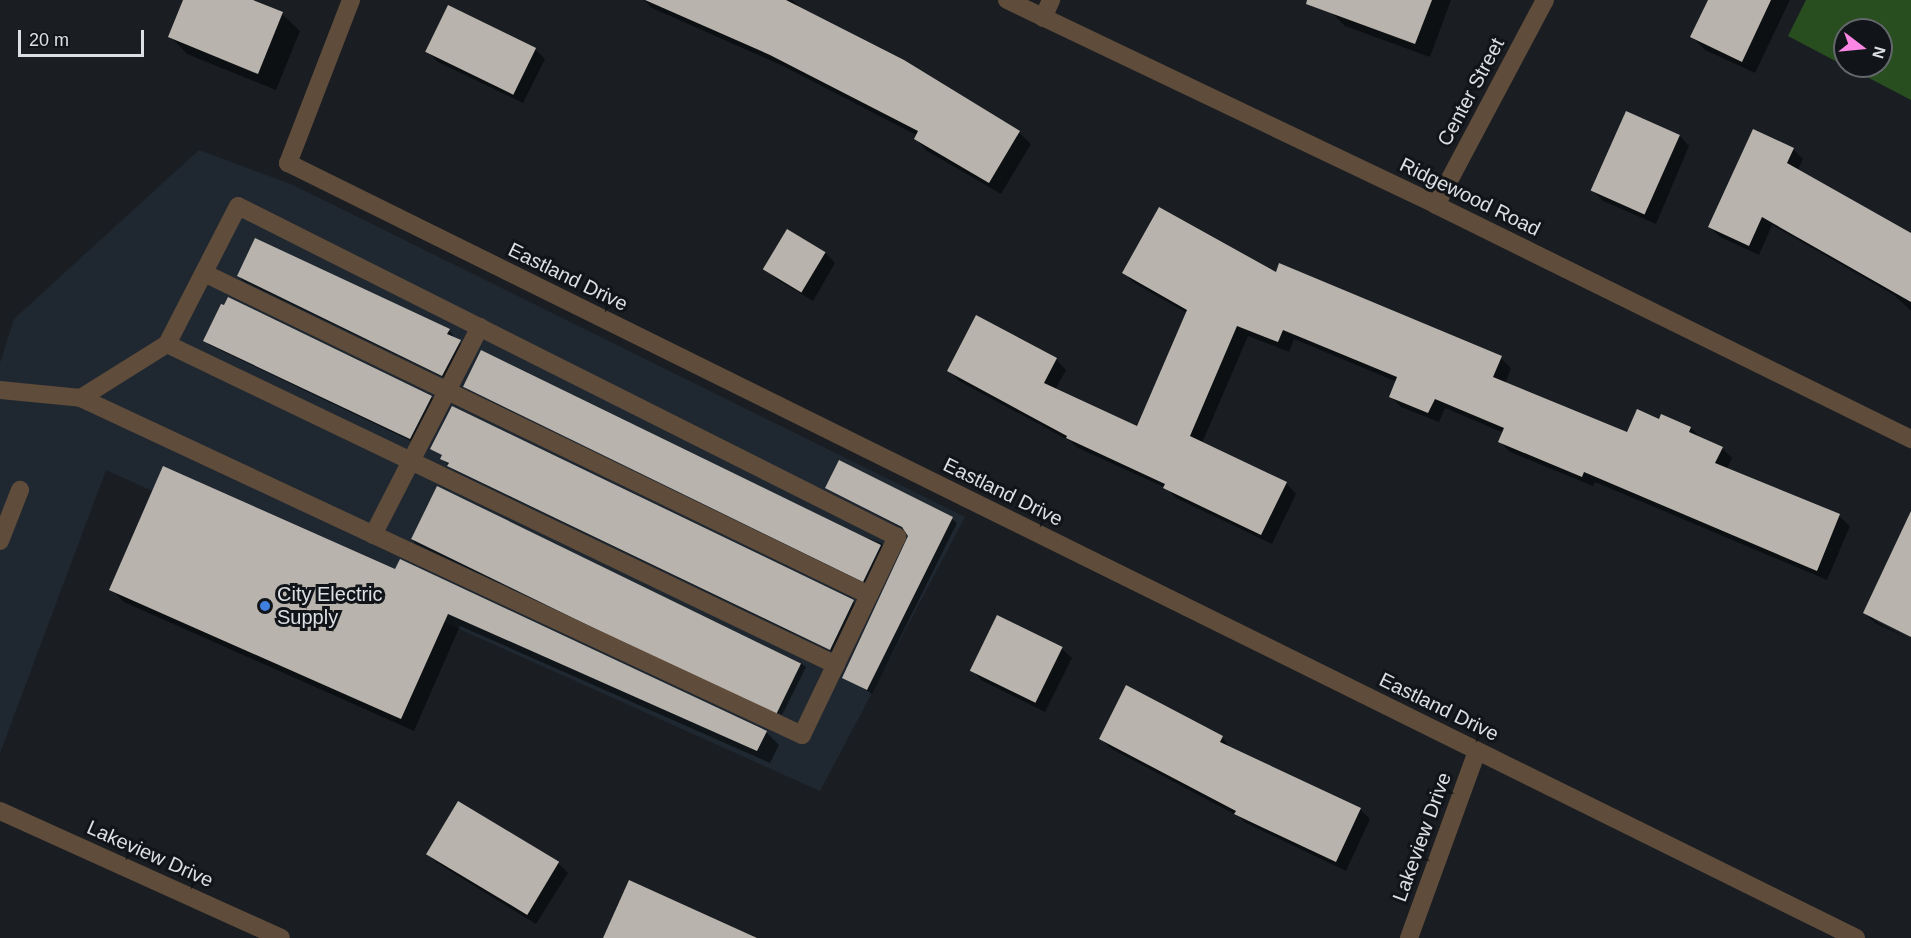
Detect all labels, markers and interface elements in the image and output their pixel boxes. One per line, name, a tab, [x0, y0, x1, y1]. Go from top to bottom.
scale bar	[21, 18, 147, 56]
north arrow	[1833, 18, 1893, 78]
text: 20 m	[29, 30, 69, 50]
street label: Center Street	[1432, 34, 1510, 150]
text: N	[1869, 45, 1889, 60]
street label: Ridgewood Road	[1396, 153, 1544, 241]
street label: Eastland Drive	[504, 238, 632, 316]
street label: Eastland Drive	[939, 453, 1067, 531]
place label: City Electric Supply	[277, 582, 383, 629]
marker: City Electric Supply	[258, 599, 272, 613]
street label: Eastland Drive	[1375, 668, 1503, 746]
street label: Lakeview Drive	[1388, 769, 1456, 905]
street label: Lakeview Drive	[83, 815, 217, 893]

